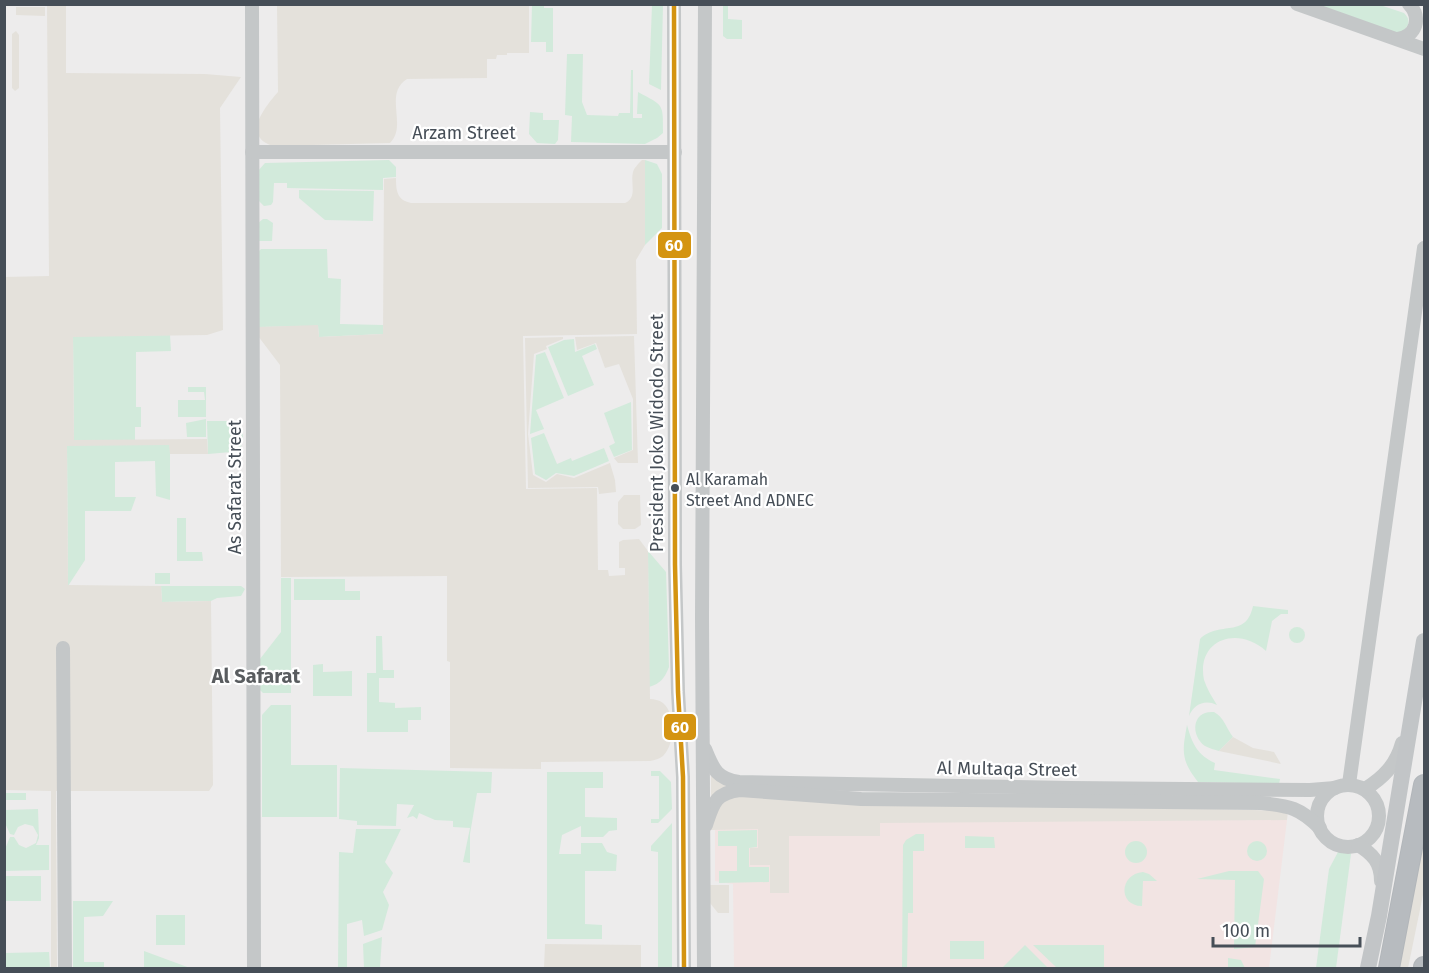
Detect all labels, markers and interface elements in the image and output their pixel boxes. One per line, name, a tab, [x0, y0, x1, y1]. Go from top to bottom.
street label: Arzam Street	[412, 122, 516, 144]
line badge: 60	[657, 231, 692, 259]
text: 60	[665, 236, 683, 255]
street label: President Joko Widodo Street	[646, 313, 668, 552]
street label: As Safarat Street	[224, 419, 246, 554]
place label: Al Karamah Street And ADNEC	[686, 470, 814, 510]
marker: Al Karamah Street And ADNEC	[669, 482, 681, 494]
district label: Al Safarat	[211, 664, 301, 688]
line badge: 60	[663, 713, 697, 741]
text: 60	[671, 718, 689, 737]
street label: Al Multaqa Street	[937, 757, 1078, 781]
scale bar	[1213, 910, 1360, 948]
text: 100 m	[1222, 920, 1270, 942]

